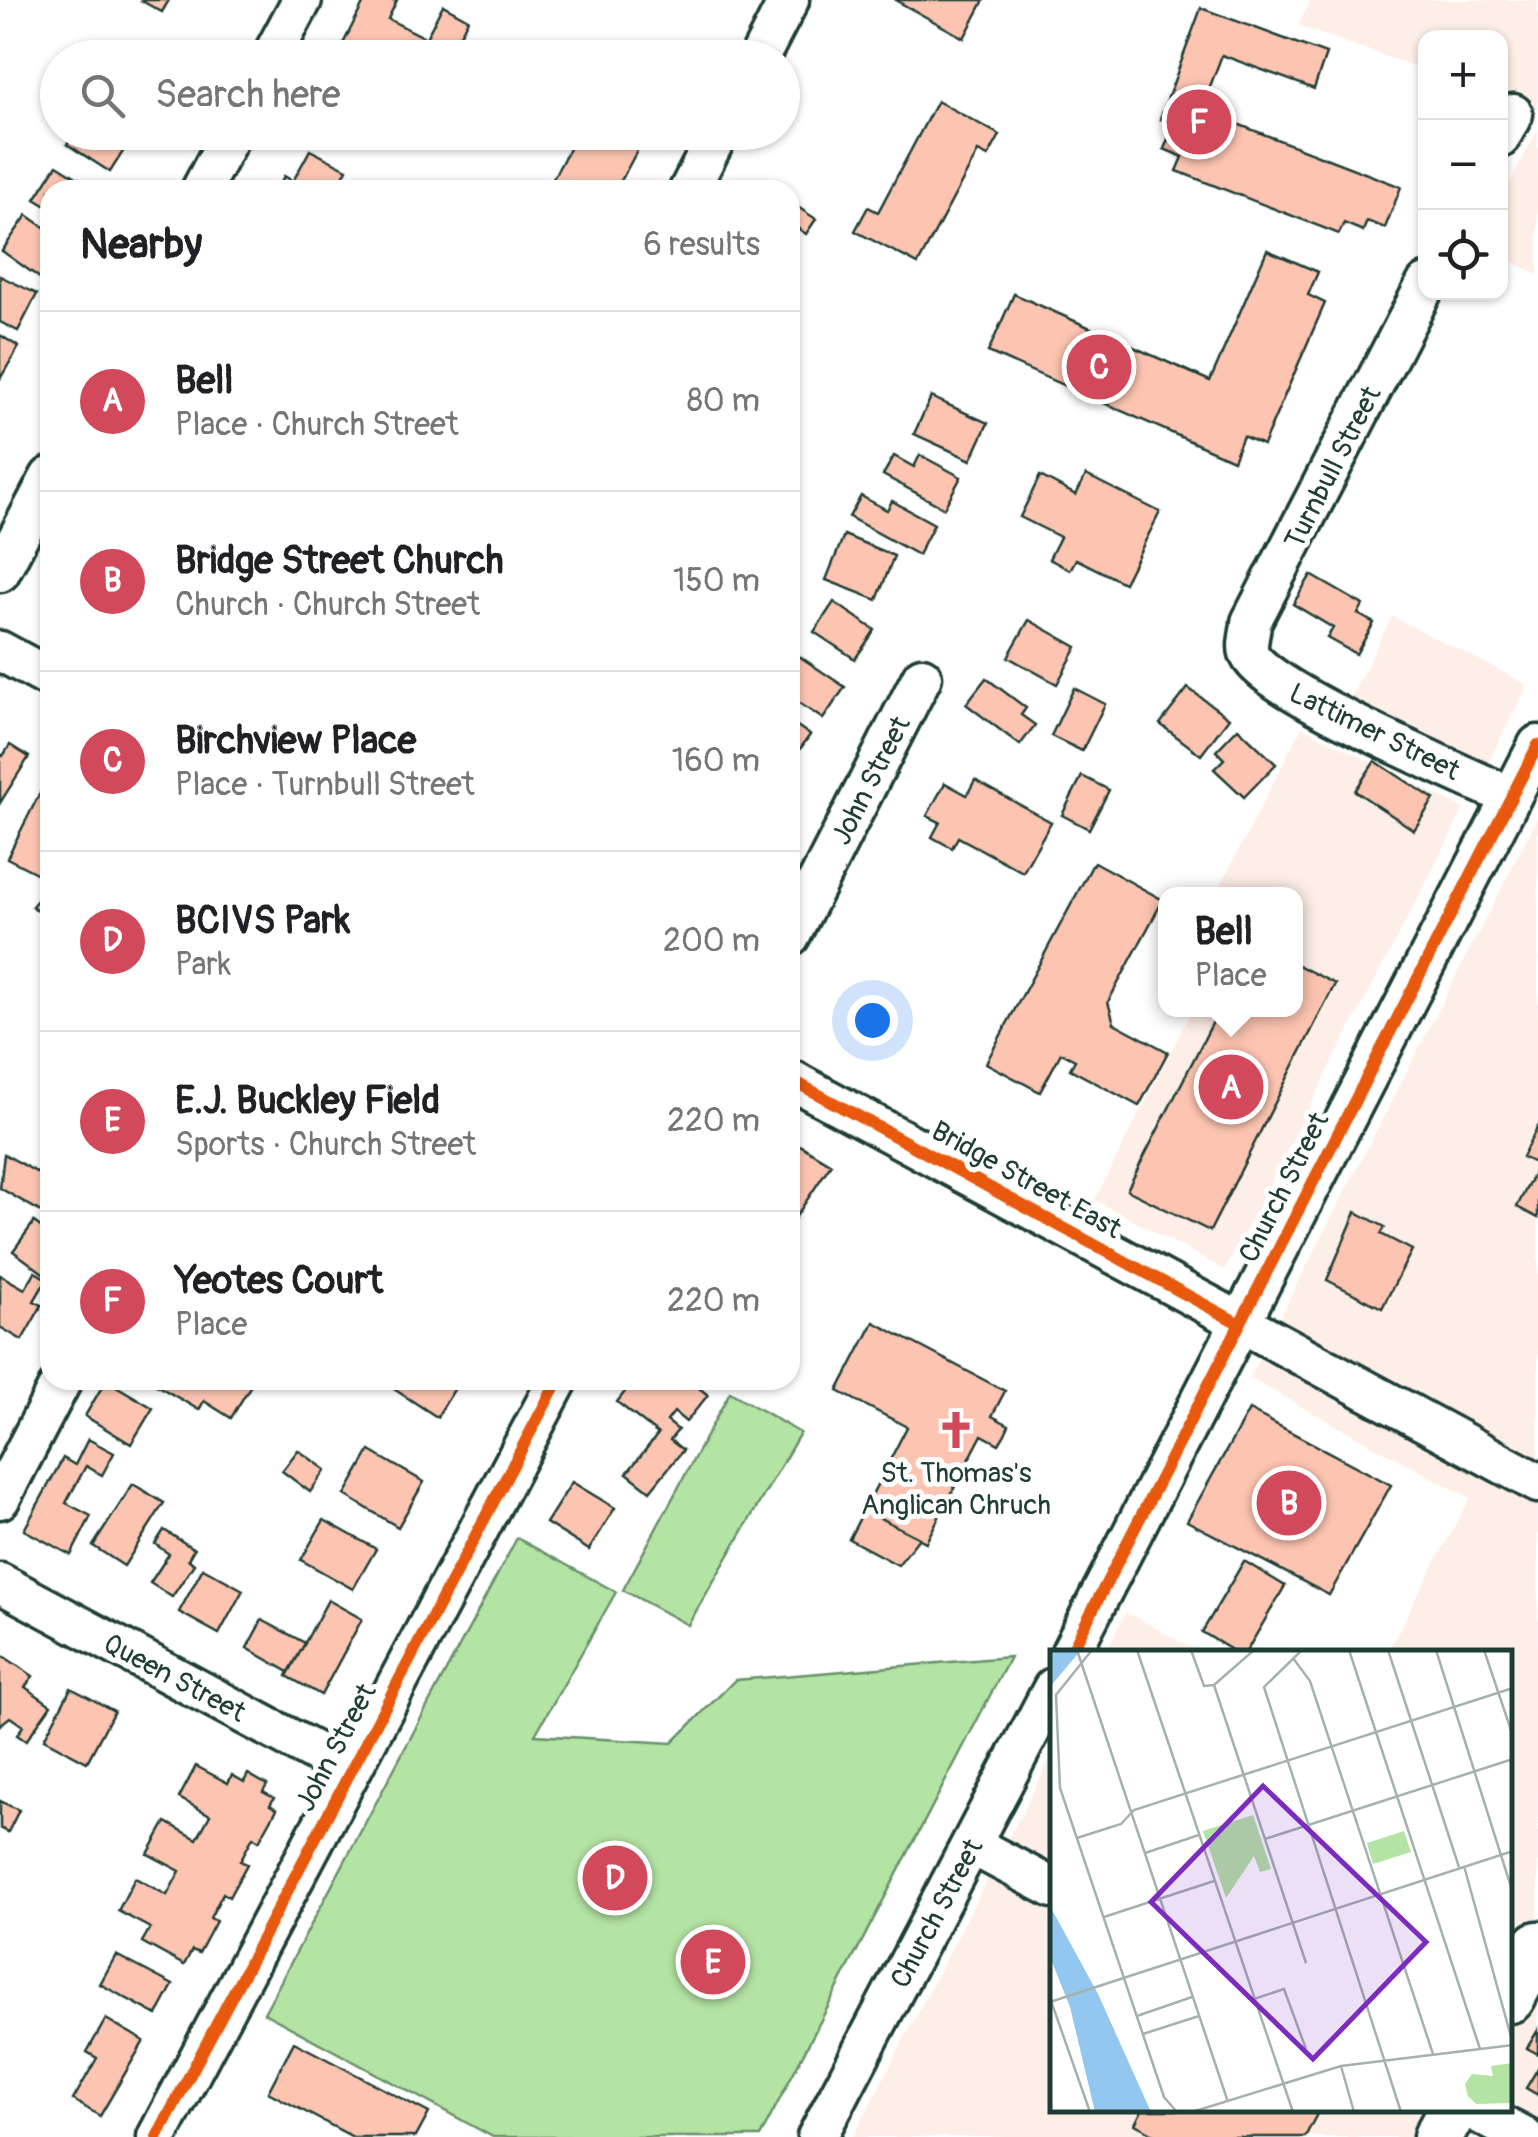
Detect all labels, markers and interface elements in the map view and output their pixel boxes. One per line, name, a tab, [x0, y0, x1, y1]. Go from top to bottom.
map controls	[1418, 30, 1508, 300]
button: +	[1418, 30, 1508, 120]
search box	[40, 40, 800, 150]
icon: search	[75, 68, 130, 123]
text: Search here	[155, 71, 341, 119]
pin: F	[1166, 84, 1232, 160]
button: −	[1418, 120, 1508, 210]
button: locate	[1418, 210, 1508, 300]
text: Nearby	[80, 219, 202, 271]
text: 6 results	[643, 225, 760, 265]
pin: C	[1066, 330, 1132, 404]
text: Bell	[175, 357, 233, 405]
street label: Turnbull Street	[1277, 380, 1390, 555]
text: A	[102, 381, 123, 421]
text: 80 m	[687, 381, 760, 421]
text: Place · Church Street	[175, 405, 459, 445]
text: Bridge Street Church	[175, 537, 504, 585]
text: B	[103, 561, 122, 601]
text: 150 m	[673, 561, 760, 601]
text: Church · Church Street	[175, 585, 480, 625]
street label: Lattimer Street	[1283, 676, 1466, 789]
street label: John Street	[824, 710, 919, 851]
text: Birchview Place	[175, 717, 416, 765]
text: C	[103, 741, 122, 781]
text: 160 m	[672, 741, 760, 781]
text: Place · Turnbull Street	[175, 765, 475, 805]
popup	[1158, 887, 1303, 1017]
text: BCIVS Park	[175, 897, 350, 945]
text: Bell	[1194, 908, 1253, 956]
text: D	[102, 921, 123, 961]
text: 200 m	[663, 921, 760, 961]
text: Park	[175, 945, 231, 985]
text: Place	[1194, 956, 1267, 996]
your location	[847, 995, 898, 1046]
pin: A	[1198, 1050, 1264, 1124]
text: E.J. Buckley Field	[175, 1077, 440, 1125]
text: E	[104, 1101, 121, 1141]
text: 220 m	[667, 1101, 760, 1141]
street label: Church Street	[1232, 1106, 1337, 1269]
street label: Bridge Street East	[925, 1114, 1128, 1247]
text: Sports · Church Street	[175, 1125, 476, 1165]
text: Yeotes Court	[175, 1257, 383, 1305]
text: F	[103, 1281, 122, 1321]
text: 220 m	[667, 1281, 760, 1321]
text: Place	[175, 1305, 247, 1345]
church icon: St. Thomas's Anglican Chruch	[935, 1409, 977, 1451]
place label: St. Thomas's Anglican Chruch	[861, 1456, 1051, 1523]
pin: B	[1256, 1466, 1322, 1540]
street label: Queen Street	[97, 1626, 252, 1731]
inset map	[1050, 1650, 1513, 2112]
street label: John Street	[288, 1677, 385, 1817]
street label: Church Street	[883, 1833, 992, 1994]
pin: D	[582, 1840, 648, 1916]
pin: E	[680, 1924, 746, 2000]

